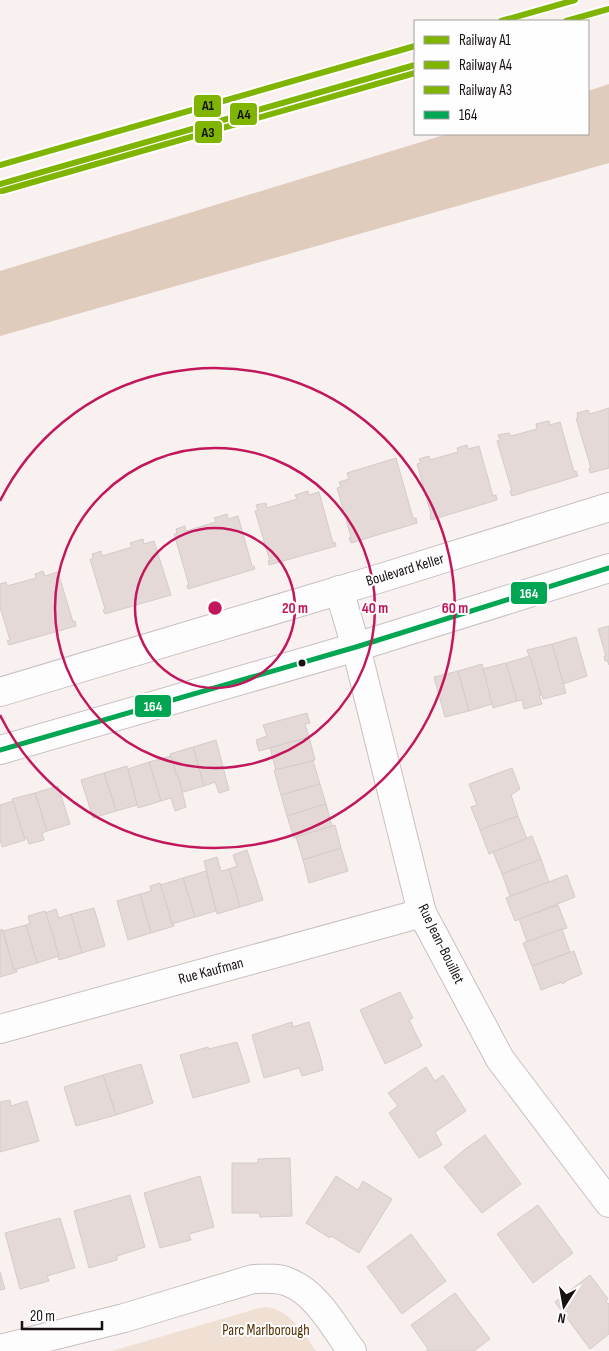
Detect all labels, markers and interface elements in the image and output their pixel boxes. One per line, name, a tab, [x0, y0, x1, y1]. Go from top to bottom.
legend	[414, 20, 589, 135]
text: Railway A1	[459, 31, 512, 50]
text: Railway A4	[459, 56, 512, 75]
text: Railway A3	[459, 81, 512, 100]
line badge: A1	[193, 94, 222, 118]
text: A1	[201, 97, 215, 114]
line badge: A4	[229, 102, 258, 126]
text: A4	[236, 106, 251, 123]
text: 164	[459, 106, 477, 125]
line badge: A3	[194, 120, 223, 144]
text: A3	[201, 124, 214, 141]
street label: Boulevard Keller	[364, 549, 447, 591]
line badge: 164	[510, 581, 548, 605]
text: 164	[520, 585, 539, 602]
centre of rings	[206, 599, 224, 617]
text: 20 m	[282, 599, 308, 618]
text: 40 m	[362, 599, 388, 618]
text: 60 m	[442, 599, 468, 618]
unlabelled marker	[297, 658, 307, 668]
line badge: 164	[134, 694, 172, 718]
text: 164	[144, 698, 163, 715]
street label: Rue Jean-Bouillet	[413, 901, 469, 987]
street label: Rue Kaufman	[176, 953, 246, 989]
north arrow	[539, 1281, 589, 1331]
scale bar	[22, 1298, 102, 1330]
text: 20 m	[30, 1307, 55, 1326]
text: N	[556, 1309, 567, 1327]
park label: Parc Marlborough	[222, 1321, 310, 1340]

